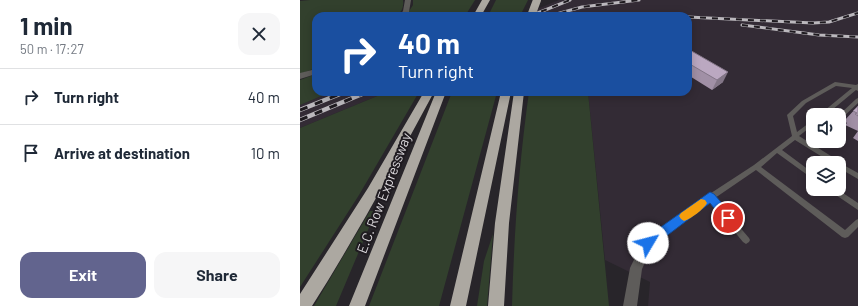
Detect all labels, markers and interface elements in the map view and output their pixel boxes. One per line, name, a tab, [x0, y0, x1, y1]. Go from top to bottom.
text: 1 min	[20, 11, 73, 40]
button: close	[238, 13, 280, 55]
text: 40 m	[398, 26, 460, 60]
icon: right	[332, 28, 384, 80]
text: 50 m · 17:27	[20, 41, 84, 57]
text: Turn right	[398, 60, 474, 82]
icon: right	[20, 86, 42, 108]
text: Turn right	[54, 88, 119, 106]
text: 40 m	[248, 88, 280, 106]
map controls	[806, 108, 846, 196]
button: sound	[806, 108, 846, 148]
street label: E.C. Row Expressway	[353, 130, 415, 255]
icon: arrive	[20, 142, 42, 164]
text: Arrive at destination	[54, 144, 190, 162]
text: 10 m	[251, 144, 280, 162]
button: layers	[806, 156, 846, 196]
pin	[711, 201, 745, 235]
icon: arrive	[717, 207, 739, 229]
position arrow	[627, 222, 669, 264]
button: Exit	[20, 252, 146, 298]
button: Share	[154, 252, 280, 298]

